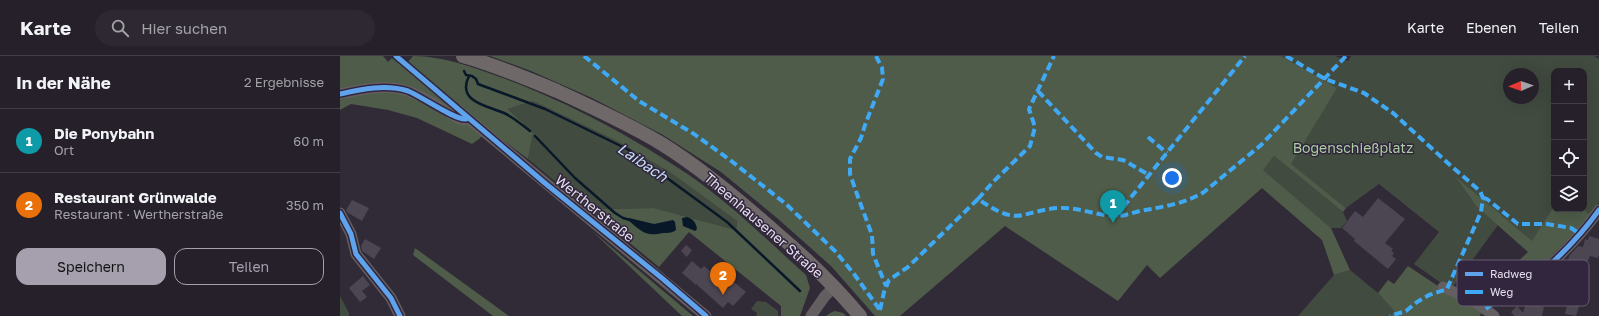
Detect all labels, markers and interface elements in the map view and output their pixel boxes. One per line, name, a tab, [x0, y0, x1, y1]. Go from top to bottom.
search box	[95, 10, 375, 46]
text: Karte	[20, 16, 71, 39]
icon: search	[109, 17, 131, 39]
text: Hier suchen	[141, 19, 227, 37]
text: Karte	[1407, 19, 1444, 36]
text: Ebenen	[1466, 19, 1517, 36]
text: Teilen	[1539, 19, 1579, 36]
north arrow	[1503, 68, 1539, 104]
map controls	[1551, 68, 1587, 212]
button: +	[1551, 68, 1587, 104]
text: In der Nähe	[16, 72, 111, 93]
text: 2 Ergebnisse	[244, 74, 324, 90]
button: −	[1551, 104, 1587, 140]
text: Die Ponybahn	[54, 124, 154, 142]
text: 1	[26, 133, 32, 149]
text: 60 m	[293, 133, 324, 149]
water label: Laibach	[615, 139, 672, 186]
park label: Bogenschießplatz	[1293, 139, 1413, 156]
button: locate	[1551, 140, 1587, 176]
text: Ort	[54, 142, 74, 158]
your location	[1162, 168, 1182, 188]
street label: Theenhausener Straße	[701, 169, 827, 281]
street label: Wertherstraße	[552, 171, 638, 245]
button: layers	[1551, 176, 1587, 212]
text: Restaurant Grünwalde	[54, 188, 217, 206]
pin: 1	[1100, 190, 1126, 223]
text: 2	[25, 197, 33, 213]
text: 350 m	[286, 197, 324, 213]
text: Restaurant · Wertherstraße	[54, 206, 223, 222]
button: Speichern	[16, 248, 166, 285]
button: Teilen	[174, 248, 324, 285]
legend	[1457, 260, 1589, 306]
pin: 2	[710, 262, 736, 295]
text: Radweg	[1490, 267, 1532, 280]
text: Weg	[1490, 285, 1513, 298]

